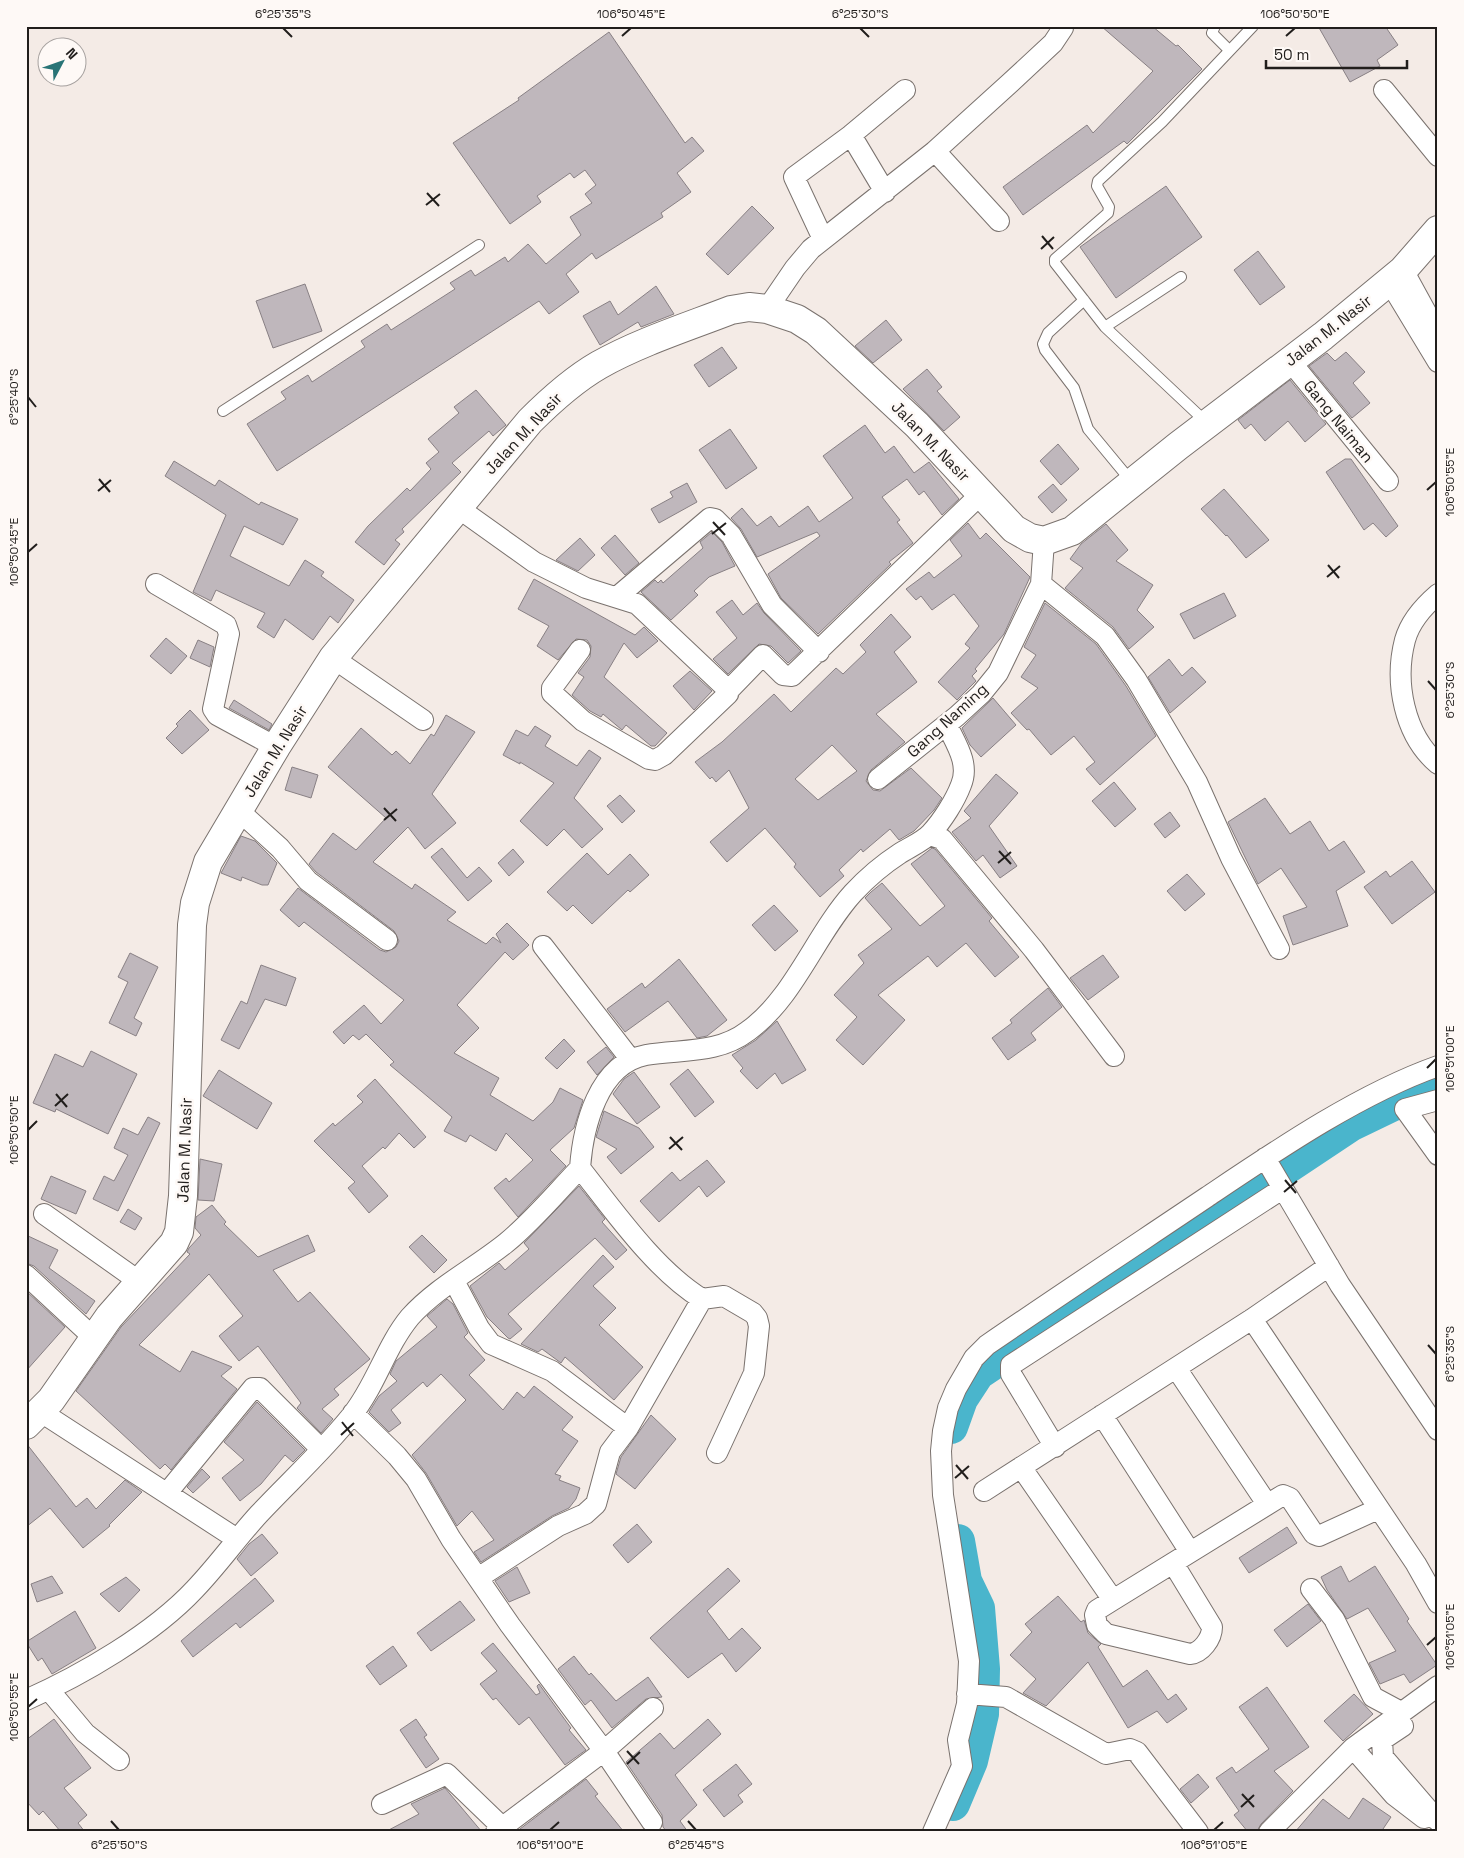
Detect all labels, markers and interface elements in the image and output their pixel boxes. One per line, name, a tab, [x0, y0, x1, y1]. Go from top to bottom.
text: 6°25'35"S	[255, 6, 311, 22]
text: 106°50'45"E	[597, 6, 666, 22]
text: 6°25'30"S	[832, 6, 888, 22]
text: 106°50'50"E	[1260, 6, 1330, 22]
north arrow	[38, 38, 88, 88]
scale bar	[1266, 38, 1408, 70]
text: N	[62, 44, 82, 63]
text: 50 m	[1274, 45, 1309, 64]
street label: Jalan M. Nasir	[1280, 290, 1376, 371]
text: 6°25'40"S	[6, 369, 22, 425]
street label: Gang Naiman	[1299, 376, 1378, 467]
street label: Jalan M. Nasir	[480, 388, 567, 479]
street label: Jalan M. Nasir	[887, 396, 975, 486]
text: 106°50'55"E	[1442, 447, 1458, 516]
text: 106°50'45"E	[6, 517, 22, 586]
text: 6°25'30"S	[1442, 662, 1458, 718]
street label: Gang Naming	[903, 679, 992, 762]
street label: Jalan M. Nasir	[239, 701, 312, 801]
text: 106°51'00"E	[1442, 1025, 1458, 1092]
text: 106°50'50"E	[6, 1095, 22, 1165]
street label: Jalan M. Nasir	[172, 1097, 197, 1203]
text: 6°25'35"S	[1442, 1326, 1458, 1382]
text: 106°51'05"E	[1442, 1604, 1458, 1670]
text: 106°50'55"E	[6, 1672, 22, 1741]
text: 6°25'50"S	[91, 1837, 147, 1853]
text: 106°51'00"E	[517, 1837, 584, 1853]
text: 6°25'45"S	[668, 1837, 724, 1853]
text: 106°51'05"E	[1181, 1837, 1247, 1853]

